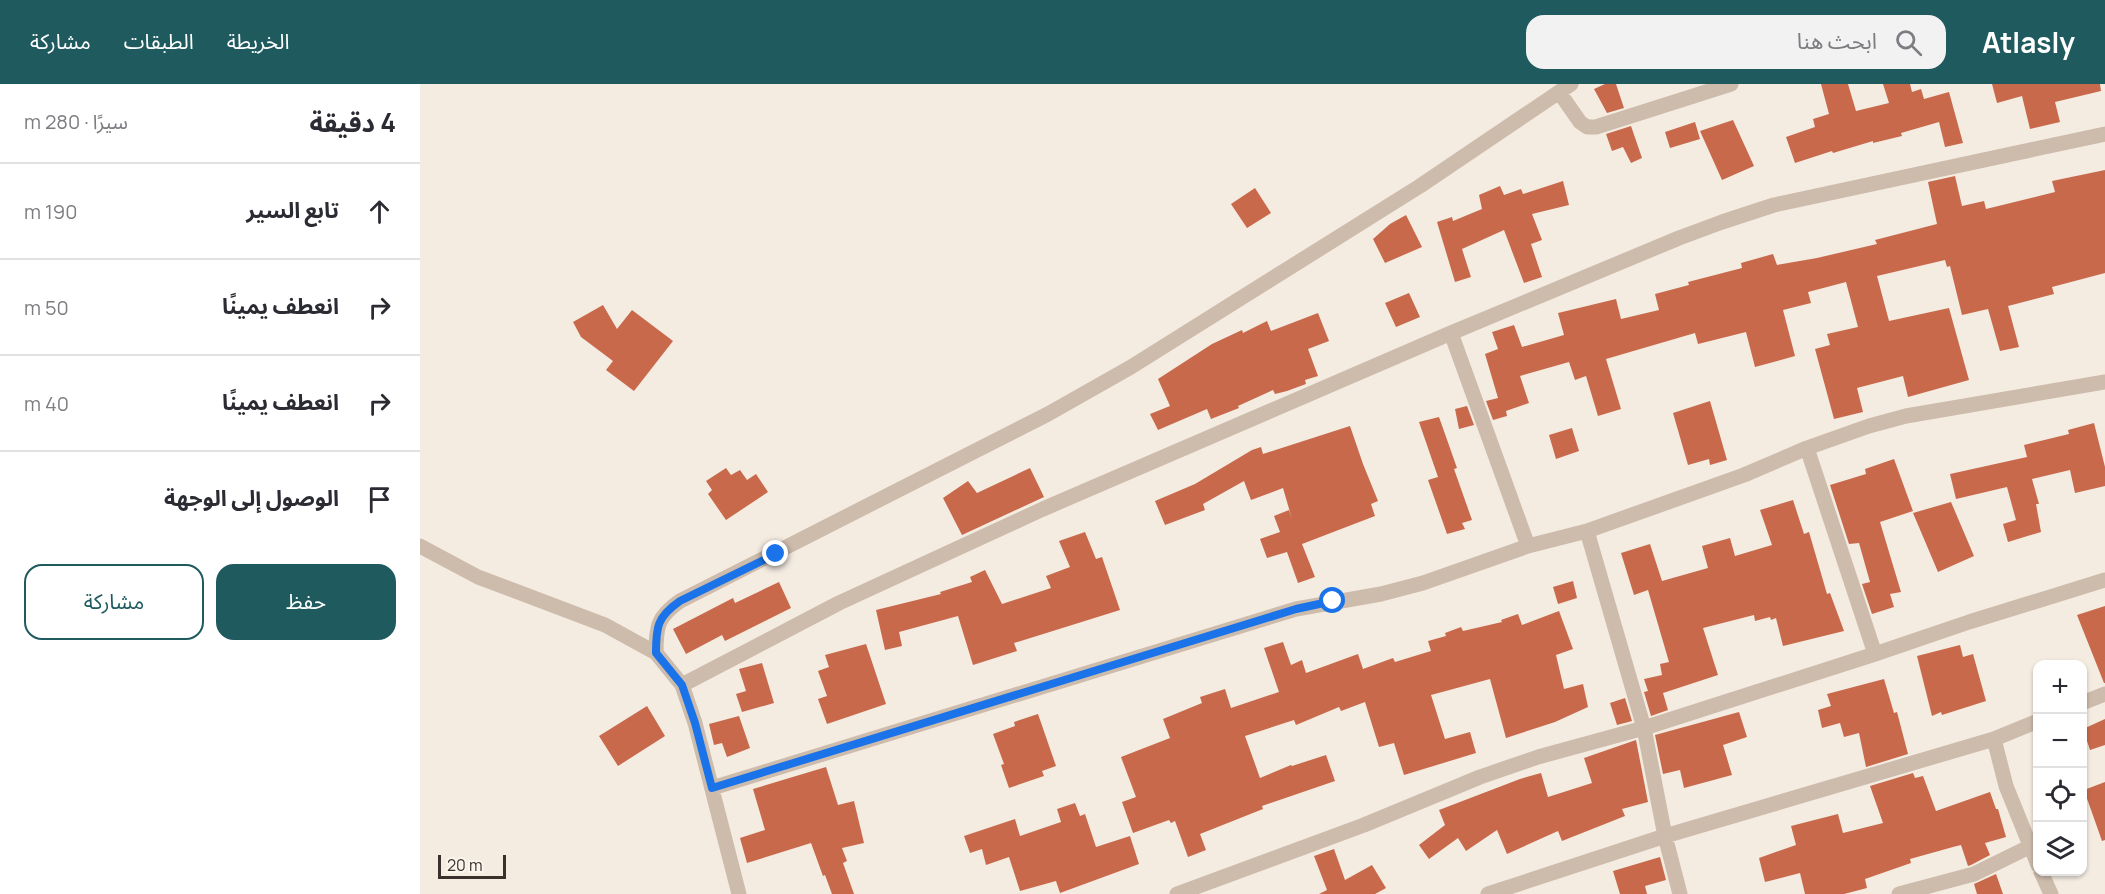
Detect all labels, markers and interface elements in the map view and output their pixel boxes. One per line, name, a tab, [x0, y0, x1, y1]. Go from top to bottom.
search box	[1526, 15, 1946, 69]
text: Atlasly	[1982, 23, 2075, 61]
text: ابحث هنا	[1797, 26, 1877, 56]
icon: search	[1892, 26, 1925, 59]
text: مشاركة	[30, 27, 91, 55]
text: الطبقات	[124, 27, 194, 55]
text: الخريطة	[227, 27, 290, 55]
text: 4 دقيقة	[310, 104, 396, 140]
text: سيرًا · 280 m	[24, 108, 128, 135]
text: تابع السير	[246, 195, 339, 225]
icon: ahead	[363, 195, 396, 228]
text: 190 m	[24, 198, 77, 225]
text: انعطف يمينًا	[222, 291, 339, 321]
icon: right	[363, 291, 396, 324]
text: 50 m	[24, 294, 69, 321]
text: انعطف يمينًا	[222, 387, 339, 417]
icon: right	[363, 387, 396, 420]
text: 40 m	[24, 390, 69, 417]
text: الوصول إلى الوجهة	[164, 483, 339, 513]
icon: arrive	[363, 483, 396, 516]
route end	[762, 540, 788, 566]
button: مشاركة	[24, 564, 204, 640]
button: حفظ	[216, 564, 396, 640]
route start	[1319, 587, 1345, 613]
map controls	[2033, 660, 2087, 876]
button: +	[2033, 660, 2087, 714]
button: −	[2033, 714, 2087, 768]
button: locate	[2033, 768, 2087, 822]
button: layers	[2033, 822, 2087, 876]
scale bar	[438, 852, 506, 880]
text: 20 m	[447, 854, 483, 876]

